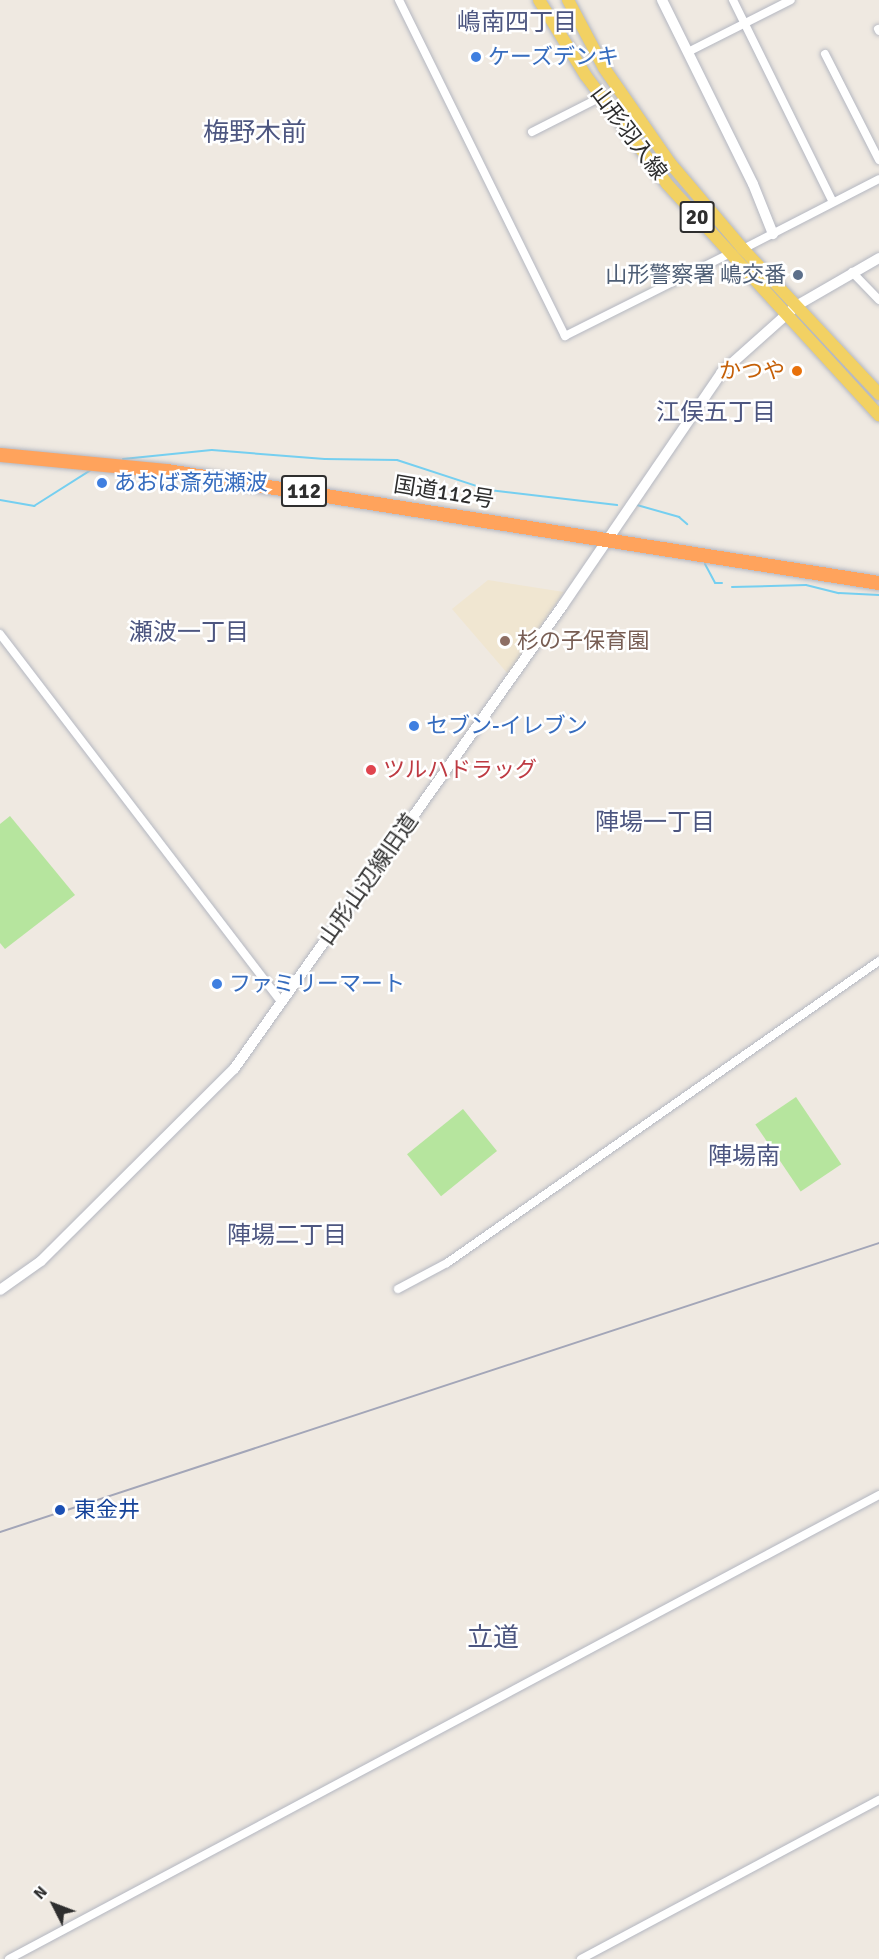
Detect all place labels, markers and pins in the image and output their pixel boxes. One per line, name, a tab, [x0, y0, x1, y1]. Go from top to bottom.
place label: ケーズデンキ	[488, 44, 620, 70]
marker: ケーズデンキ	[469, 50, 483, 64]
place label: 山形警察署 嶋交番	[605, 262, 786, 288]
marker: 山形警察署 嶋交番	[791, 268, 805, 282]
place label: かつや	[719, 358, 785, 384]
marker: かつや	[790, 364, 804, 378]
place label: あおば斎苑瀬波	[114, 470, 268, 496]
marker: あおば斎苑瀬波	[95, 476, 109, 490]
place label: 杉の子保育園	[517, 628, 649, 654]
marker: 杉の子保育園	[498, 634, 512, 648]
place label: セブン-イレブン	[426, 713, 588, 739]
marker: セブン-イレブン	[407, 719, 421, 733]
place label: ツルハドラッグ	[383, 757, 537, 783]
marker: ツルハドラッグ	[364, 763, 378, 777]
place label: ファミリーマート	[229, 971, 405, 997]
marker: ファミリーマート	[210, 977, 224, 991]
place label: 東金井	[74, 1497, 140, 1523]
marker: 東金井	[51, 1501, 69, 1519]

